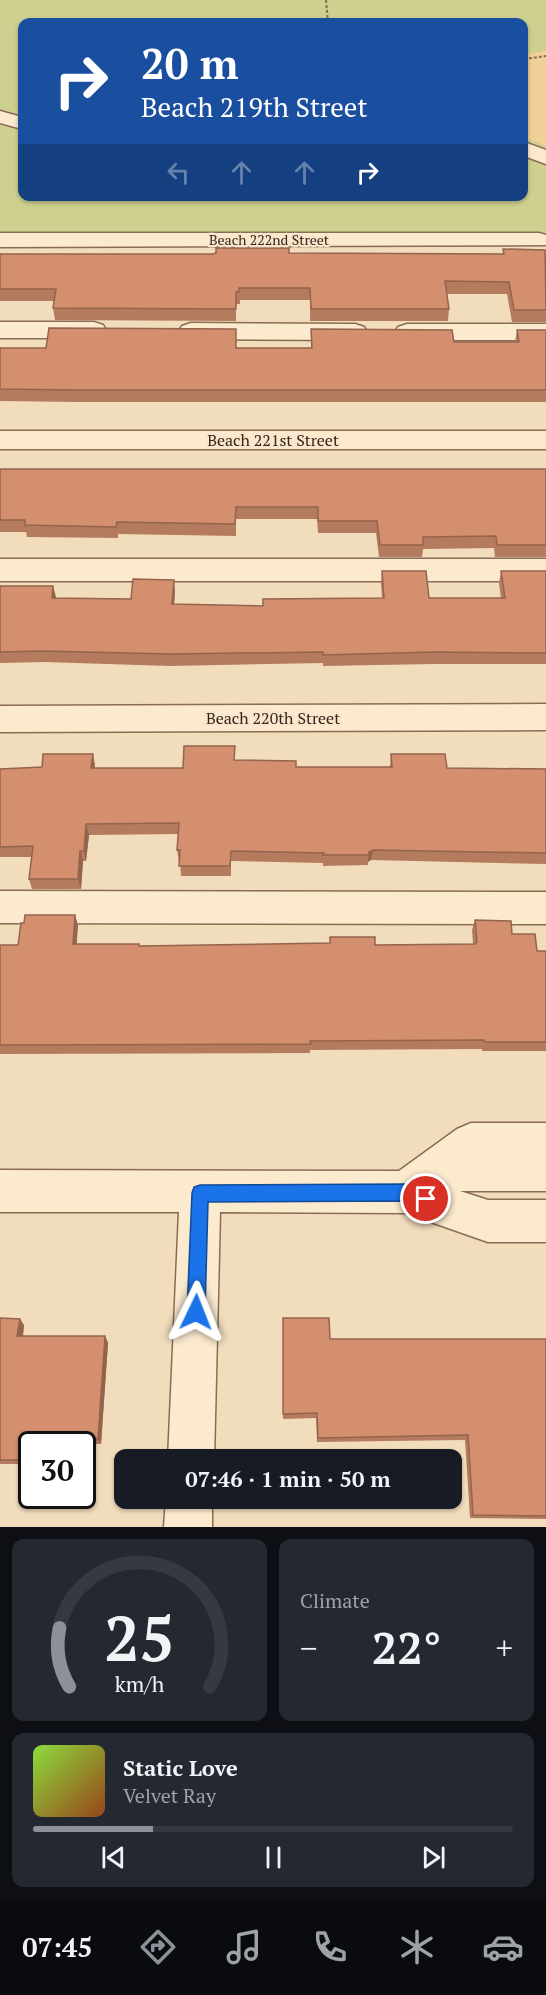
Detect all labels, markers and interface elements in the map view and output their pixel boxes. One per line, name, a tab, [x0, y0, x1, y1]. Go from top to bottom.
text: 20 m	[141, 35, 239, 91]
icon: right	[42, 42, 120, 120]
text: Beach 219th Street	[141, 89, 367, 125]
icon: left	[162, 156, 195, 189]
icon: ahead	[225, 156, 258, 189]
icon: ahead	[288, 156, 321, 189]
icon: right	[351, 156, 384, 189]
street label: Beach 222nd Street	[209, 230, 330, 249]
street label: Beach 221st Street	[207, 429, 339, 451]
street label: Beach 220th Street	[206, 707, 340, 729]
pin	[400, 1173, 451, 1224]
icon: arrive	[409, 1182, 442, 1215]
position arrow	[164, 1280, 228, 1344]
speed limit sign: 30	[18, 1431, 96, 1509]
text: 07:46 · 1 min · 50 m	[185, 1464, 391, 1493]
text: Climate	[300, 1587, 370, 1614]
text: 25	[104, 1596, 175, 1679]
text: 22°	[372, 1617, 441, 1677]
text: −	[300, 1626, 318, 1669]
text: +	[495, 1626, 513, 1669]
text: km/h	[115, 1670, 165, 1698]
text: Static Love	[123, 1753, 238, 1782]
text: Velvet Ray	[123, 1782, 216, 1809]
icon: previous	[97, 1841, 130, 1874]
icon: pause	[257, 1841, 290, 1874]
icon: next	[417, 1841, 450, 1874]
icon: directions	[137, 1926, 179, 1968]
icon: music	[223, 1926, 265, 1968]
icon: phone	[309, 1926, 351, 1968]
icon: climate	[396, 1926, 438, 1968]
icon: car	[482, 1926, 524, 1968]
text: 07:45	[22, 1929, 92, 1965]

